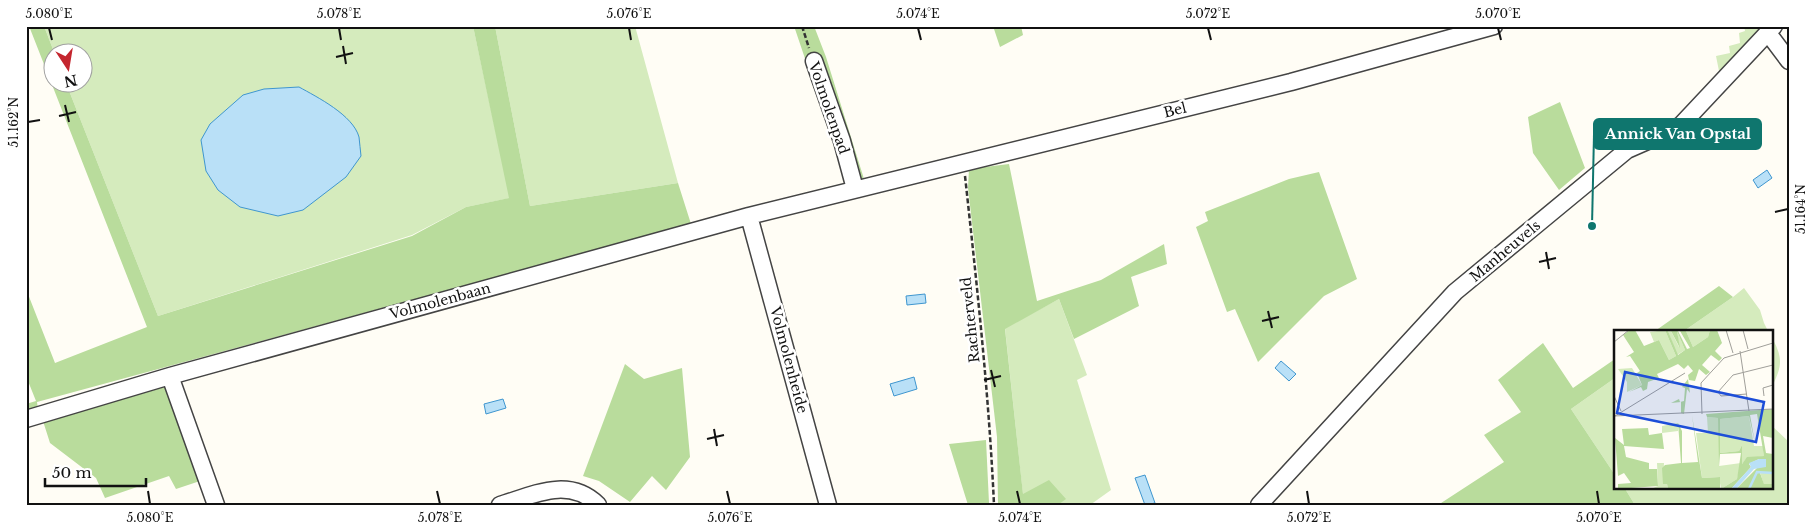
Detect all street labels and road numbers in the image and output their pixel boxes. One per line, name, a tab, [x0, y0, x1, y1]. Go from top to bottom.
street label: Volmolenpad	[804, 58, 853, 157]
street label: Bel	[1162, 98, 1189, 122]
street label: Manheuvels	[1466, 216, 1544, 286]
street label: Rachterveld	[956, 276, 983, 364]
street label: Volmolenbaan	[386, 279, 493, 323]
street label: Volmolenheide	[766, 304, 812, 415]

